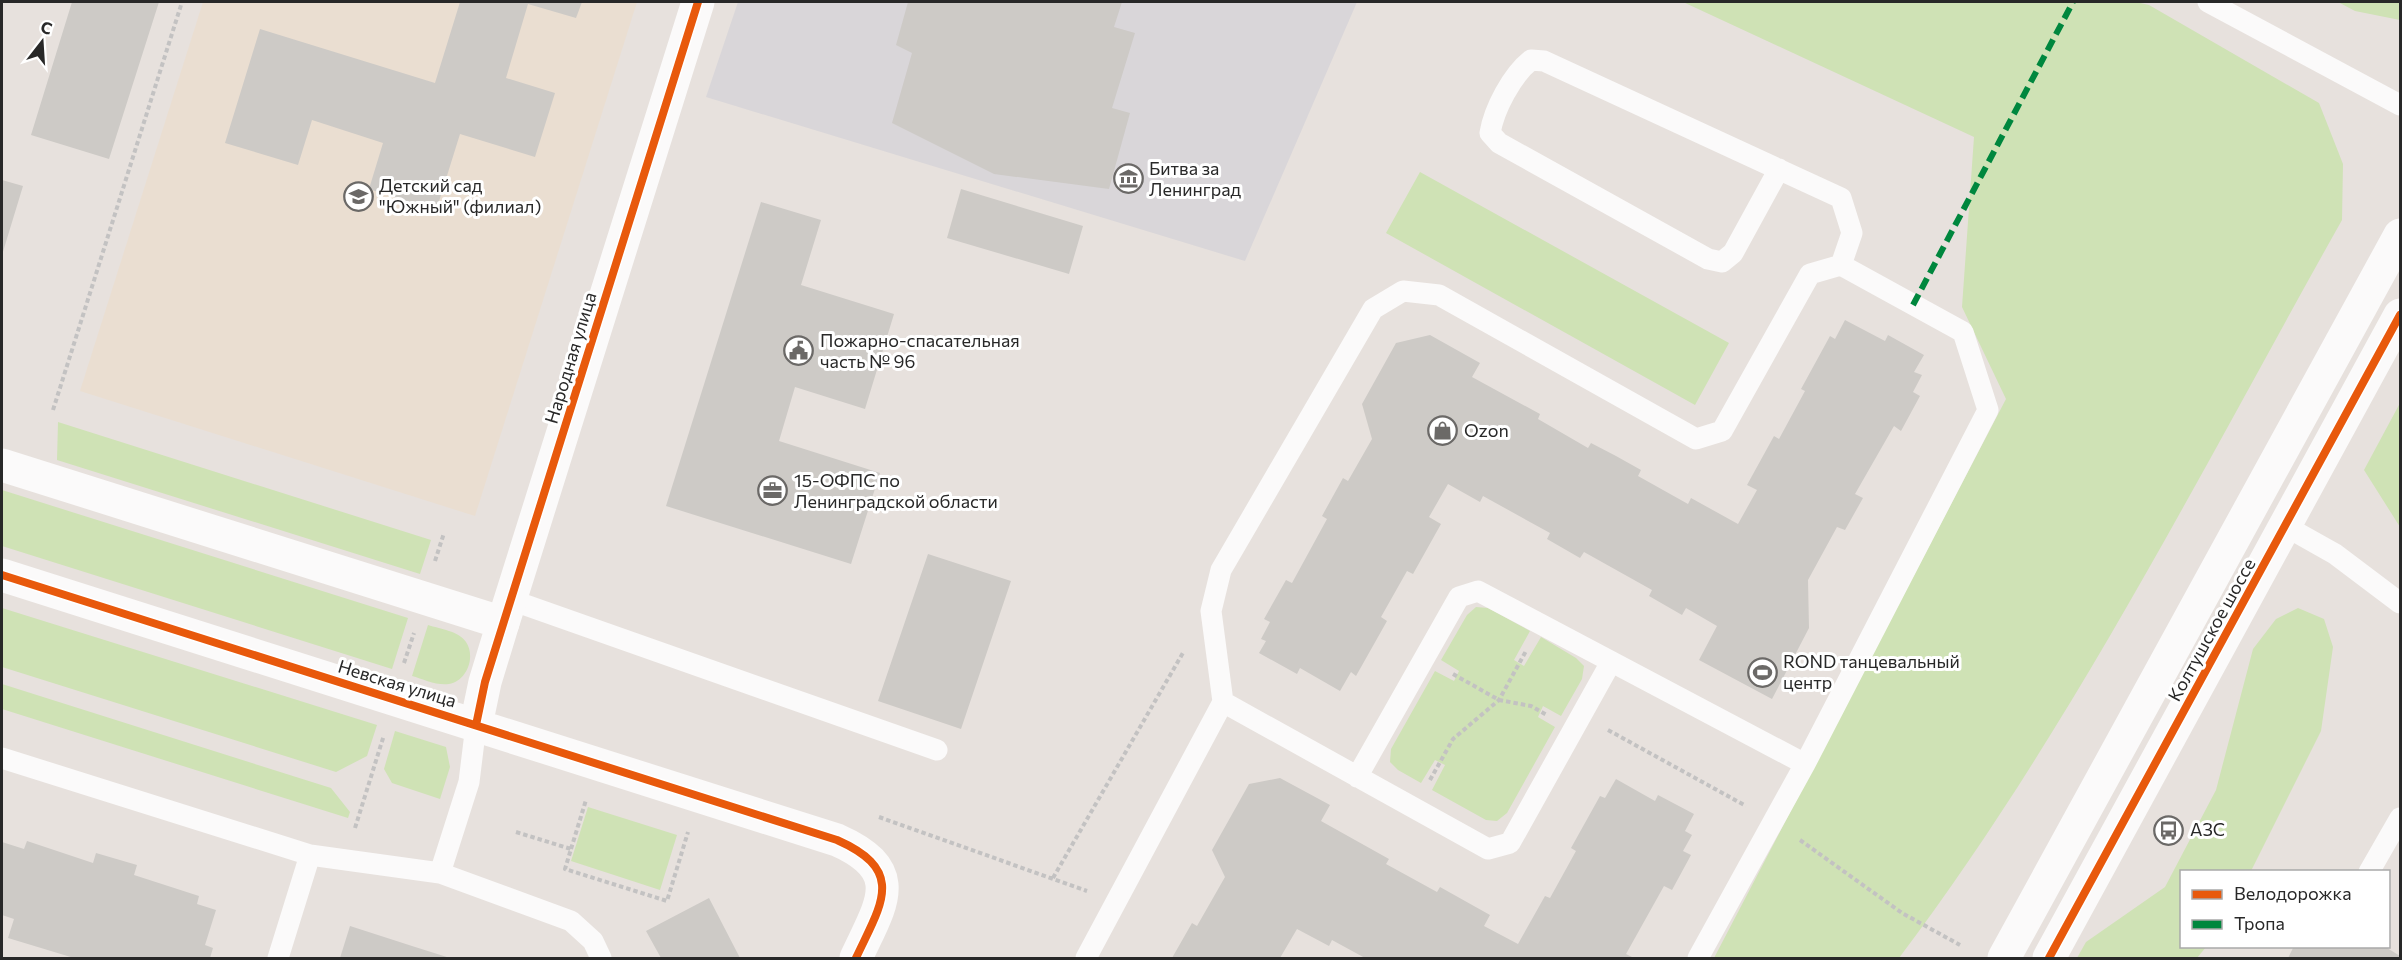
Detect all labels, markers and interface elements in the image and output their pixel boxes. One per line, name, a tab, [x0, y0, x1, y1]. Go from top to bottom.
north arrow	[12, 12, 72, 72]
text: С	[39, 16, 55, 38]
place label: Битва за Ленинград	[1149, 157, 1242, 200]
museum icon: Битва за Ленинград	[1112, 163, 1144, 195]
place label: Детский сад "Южный" (филиал)	[379, 174, 541, 217]
school or university icon: Детский сад "Южный" (филиал)	[342, 180, 374, 212]
street label: Народная улица	[540, 289, 600, 426]
place label: Пожарно-спасательная часть № 96	[820, 329, 1020, 372]
public building icon: Пожарно-спасательная часть № 96	[783, 335, 815, 367]
shop icon: Ozon	[1427, 415, 1459, 447]
place label: Ozon	[1464, 419, 1509, 441]
place label: 15-ОФПС по Ленинградской области	[794, 469, 998, 512]
office icon: 15-ОФПС по Ленинградской области	[757, 475, 789, 507]
street label: Колтушское шоссе	[2163, 554, 2260, 705]
place label: ROND танцевальный центр	[1783, 650, 1960, 693]
street label: Невская улица	[335, 655, 459, 711]
sports icon: ROND танцевальный центр	[1746, 656, 1778, 688]
bus stop icon: АЗС	[2153, 814, 2185, 846]
place label: АЗС	[2190, 818, 2225, 840]
legend	[2180, 870, 2390, 948]
text: Велодорожка	[2234, 882, 2352, 904]
text: Тропа	[2234, 912, 2285, 934]

